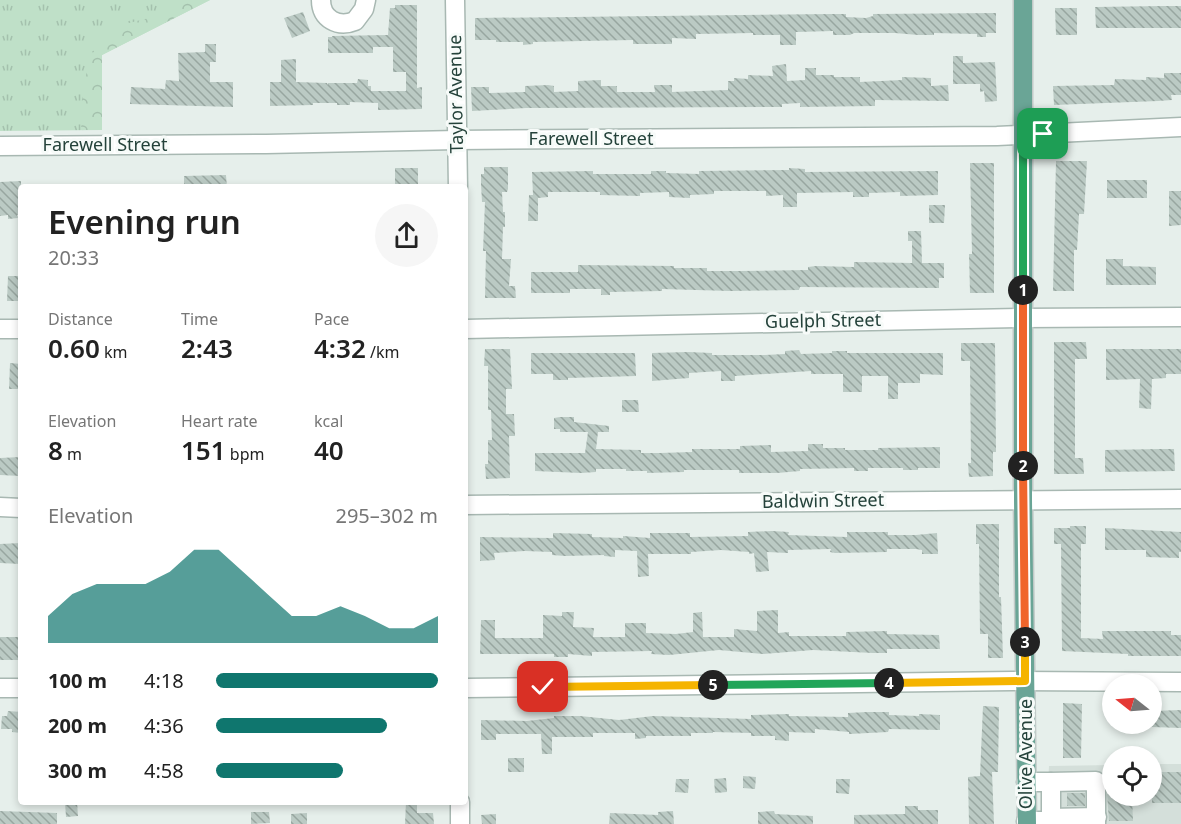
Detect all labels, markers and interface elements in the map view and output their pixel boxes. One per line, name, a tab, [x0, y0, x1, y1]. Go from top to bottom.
street label: Taylor Avenue	[442, 34, 468, 154]
pin	[1017, 108, 1068, 159]
icon: arrive	[1026, 117, 1059, 150]
street label: Farewell Street	[529, 126, 654, 150]
street label: Farewell Street	[43, 132, 168, 156]
text: Evening run	[48, 199, 241, 244]
button: share	[375, 204, 438, 267]
text: 20:33	[48, 244, 99, 271]
pin: 1	[1008, 275, 1038, 305]
text: 1	[1018, 279, 1028, 301]
street label: Guelph Street	[765, 307, 882, 333]
text: Distance	[48, 308, 113, 330]
text: Time	[181, 308, 218, 330]
text: Pace	[314, 308, 349, 330]
text: 0.60	[48, 330, 100, 366]
text: 2:43	[181, 330, 233, 366]
text: 4:32	[314, 330, 366, 366]
text: km	[100, 341, 127, 363]
text: /km	[366, 341, 399, 363]
text: Elevation	[48, 410, 116, 432]
text: Heart rate	[181, 410, 257, 432]
text: kcal	[314, 410, 343, 432]
text: 8	[48, 432, 63, 468]
text: 151	[181, 432, 226, 468]
text: 40	[314, 432, 344, 468]
text: m	[63, 443, 82, 465]
text: bpm	[226, 443, 264, 465]
pin: 2	[1008, 451, 1038, 481]
text: 2	[1018, 455, 1028, 477]
street label: Baldwin Street	[762, 487, 885, 513]
text: Elevation	[48, 502, 133, 529]
text: 295–302 m	[335, 502, 438, 529]
pin: 3	[1010, 627, 1040, 657]
text: 3	[1020, 631, 1030, 653]
pin	[517, 661, 568, 712]
text: 100 m	[48, 667, 107, 694]
text: 4:18	[144, 667, 184, 694]
pin: 4	[874, 668, 904, 698]
icon: check	[526, 670, 559, 703]
pin: 5	[698, 670, 728, 700]
text: 4	[884, 672, 894, 694]
text: 5	[708, 674, 718, 696]
north arrow	[1102, 674, 1162, 734]
map controls	[1102, 674, 1162, 806]
street label: Olive Avenue	[1013, 699, 1037, 809]
text: 200 m	[48, 712, 107, 739]
text: 4:36	[144, 712, 184, 739]
button: locate	[1102, 746, 1162, 806]
text: 300 m	[48, 757, 107, 784]
text: 4:58	[144, 757, 184, 784]

